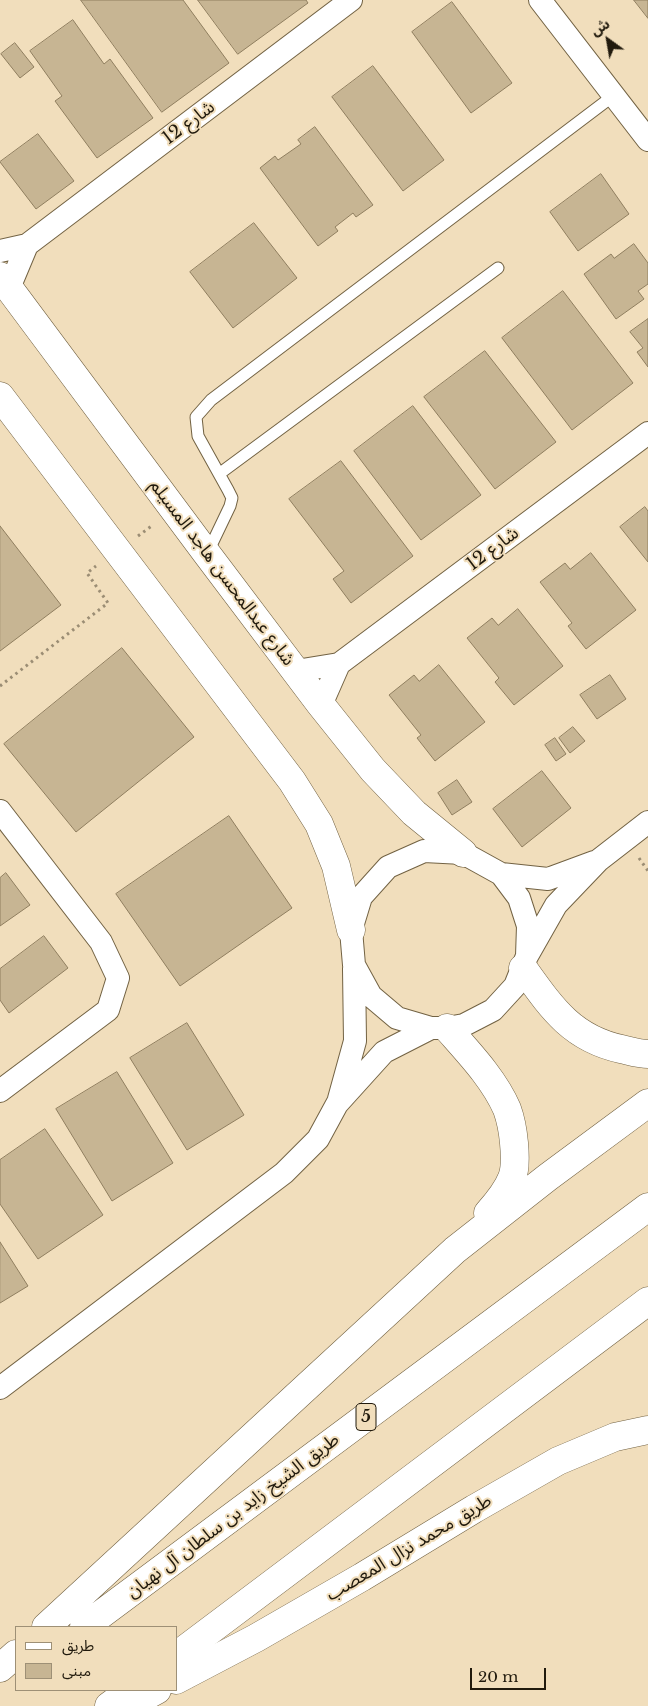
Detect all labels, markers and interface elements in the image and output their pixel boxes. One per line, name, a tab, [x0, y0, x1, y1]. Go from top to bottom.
north arrow	[583, 15, 633, 65]
text: ش	[587, 15, 613, 40]
street label: شارع 12	[159, 97, 219, 149]
street label: شارع عبدالمحسن هاجد المسيلم	[145, 476, 299, 670]
street label: شارع 12	[463, 523, 523, 575]
road number: 5	[356, 1404, 376, 1430]
street label: طريق الشيخ زايد بن سلطان آل نهيان	[122, 1429, 344, 1603]
street label: طريق محمد نزال المعصب	[322, 1490, 496, 1606]
legend	[15, 1626, 178, 1691]
text: طريق	[62, 1636, 94, 1655]
scale bar	[473, 1658, 549, 1690]
text: مبنى	[62, 1661, 91, 1680]
text: 20 m	[478, 1667, 518, 1686]

